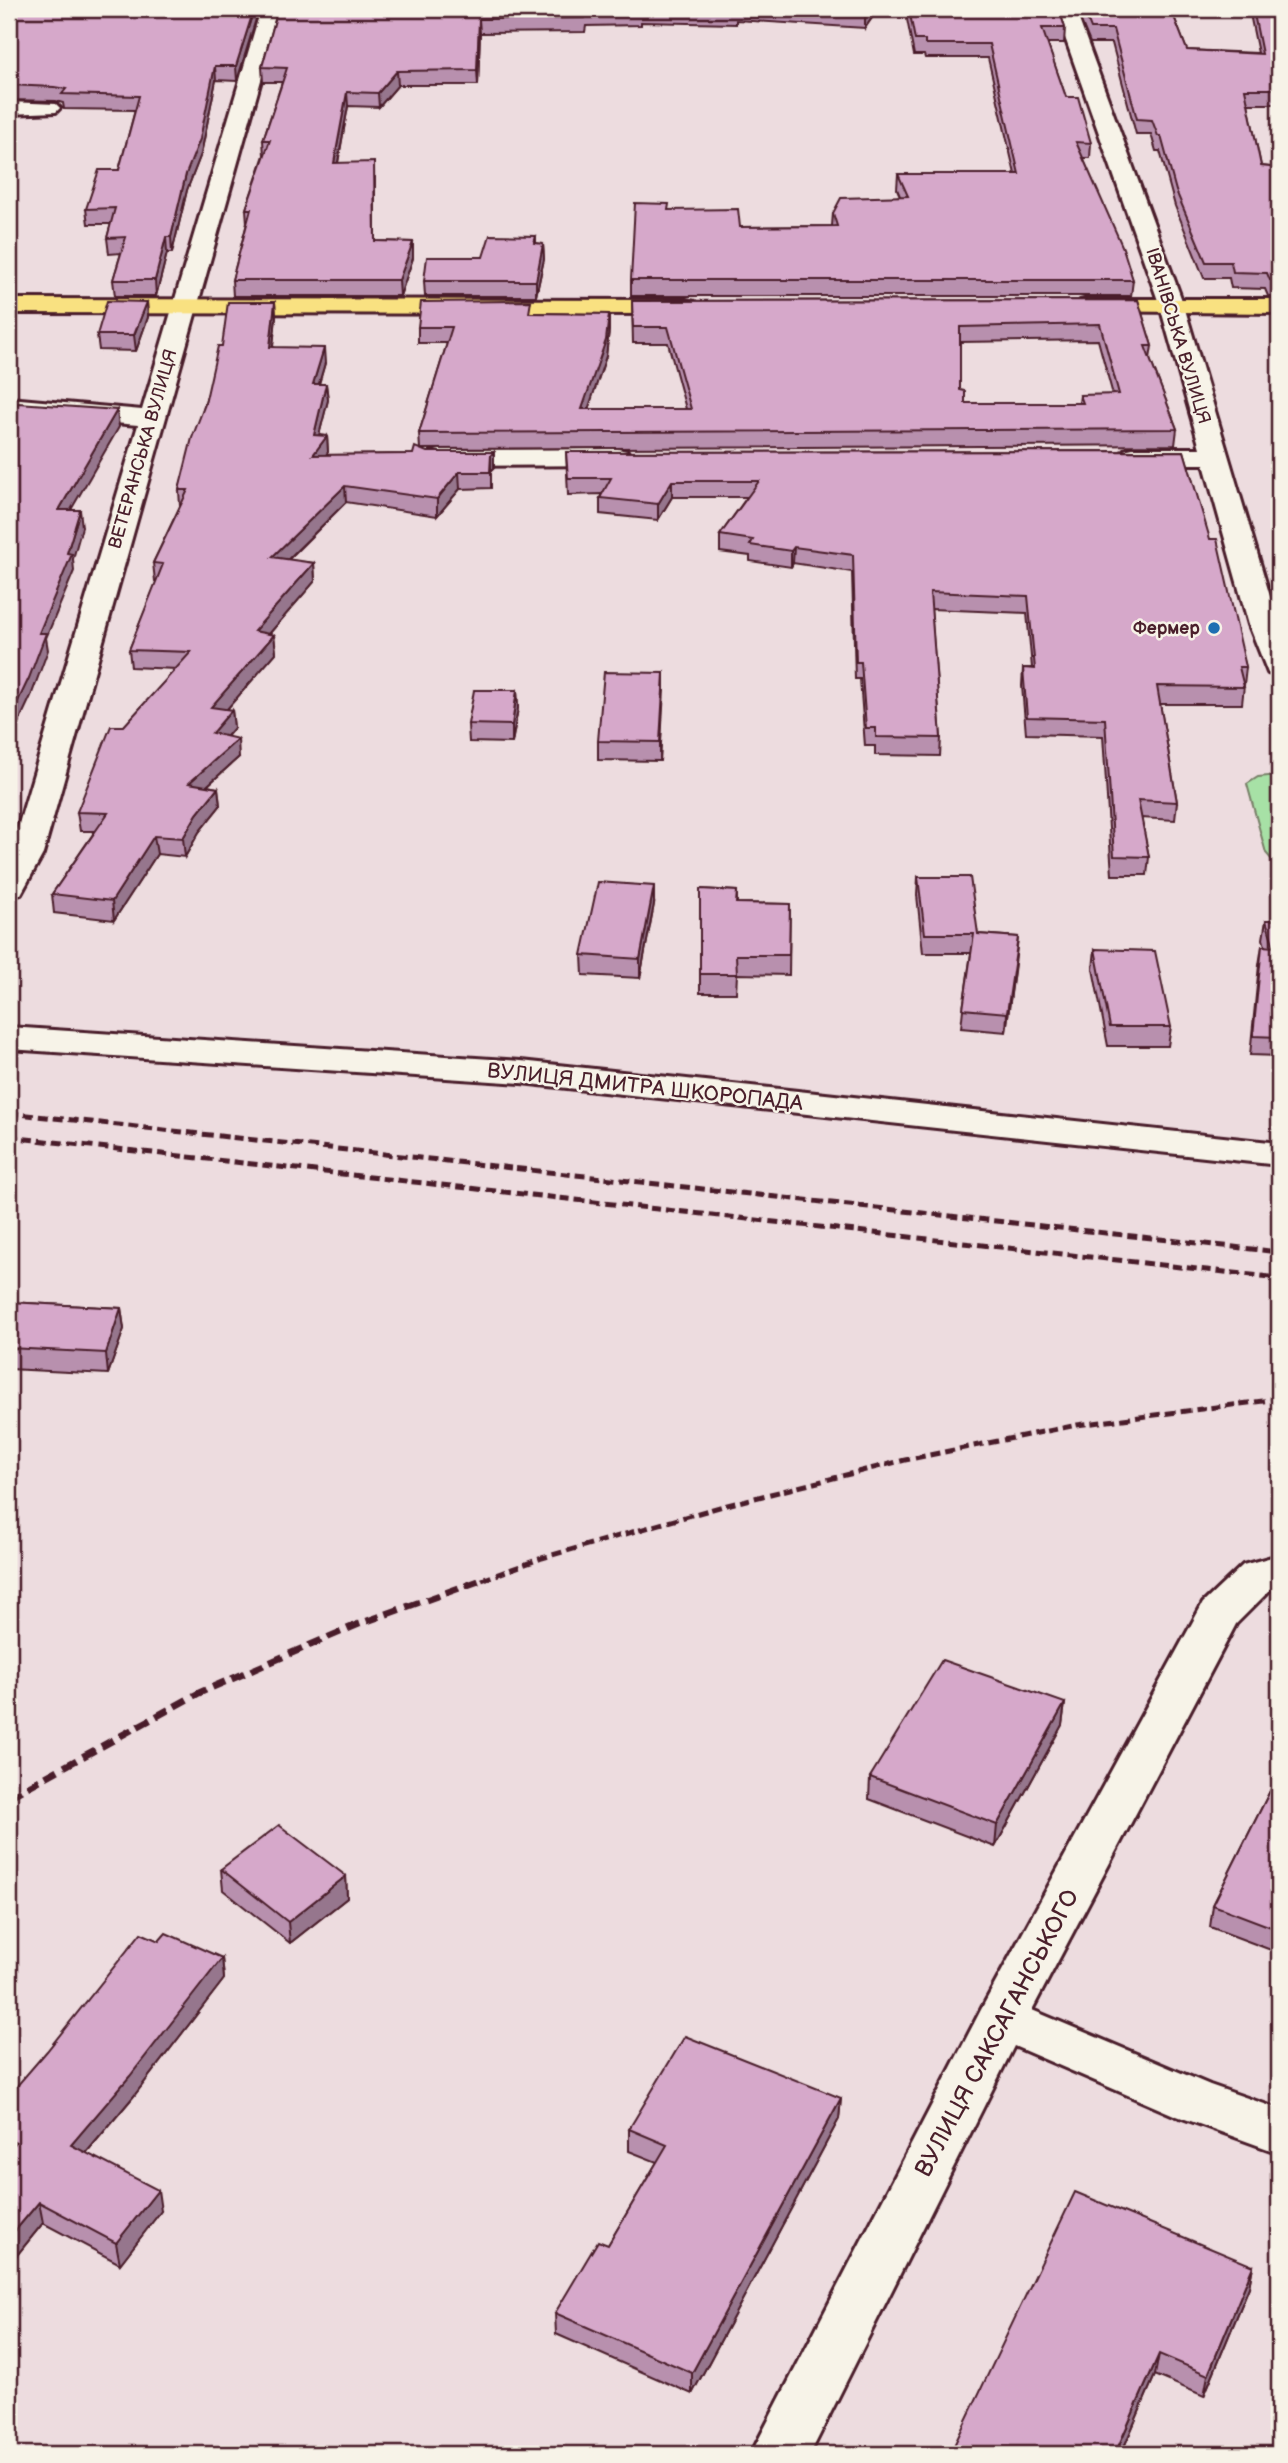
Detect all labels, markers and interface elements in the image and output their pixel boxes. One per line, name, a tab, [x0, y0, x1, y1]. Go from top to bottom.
street label: ІВАНІВСЬКА ВУЛИЦЯ	[1141, 245, 1215, 427]
street label: ВЕТЕРАНСЬКА ВУЛИЦЯ	[104, 347, 182, 551]
place label: Фермер	[1133, 618, 1200, 639]
marker: Фермер	[1206, 620, 1222, 636]
street label: ВУЛИЦЯ ДМИТРА ШКОРОПАДА	[486, 1058, 804, 1116]
street label: ВУЛИЦЯ САКСАГАНСЬКОГО	[909, 1884, 1085, 2182]

